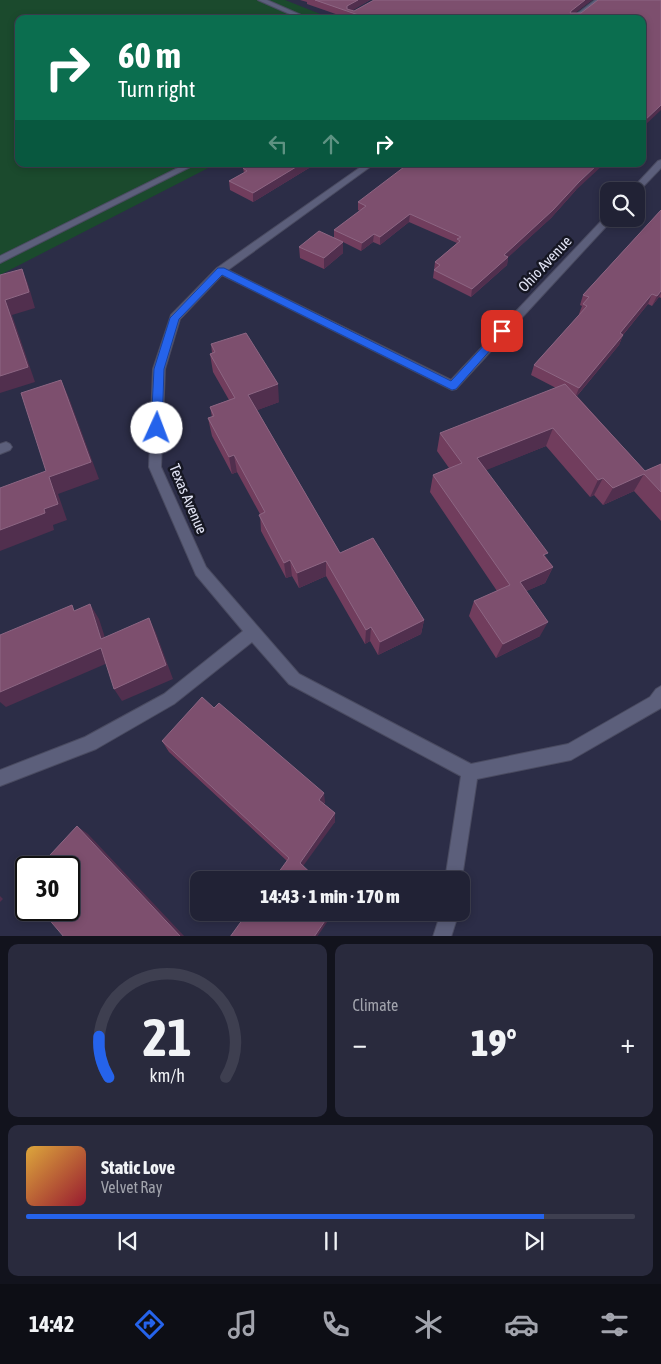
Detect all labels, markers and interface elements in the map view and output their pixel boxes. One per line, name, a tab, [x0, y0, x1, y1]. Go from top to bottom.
icon: right	[35, 35, 100, 100]
text: 60 m	[118, 35, 181, 75]
text: Turn right	[118, 76, 195, 102]
icon: left	[264, 130, 292, 158]
icon: ahead	[317, 130, 345, 158]
icon: right	[370, 130, 398, 158]
map controls	[600, 182, 645, 227]
button: search	[600, 182, 645, 227]
street label: Ohio Avenue	[515, 232, 575, 295]
pin	[481, 310, 523, 352]
icon: arrive	[488, 317, 516, 345]
position arrow	[130, 401, 182, 453]
street label: Texas Avenue	[166, 461, 211, 536]
speed limit sign: 30	[15, 856, 80, 921]
text: 14:43 · 1 min · 170 m	[260, 885, 400, 907]
text: Climate	[353, 996, 398, 1014]
text: 21	[143, 1007, 192, 1067]
text: 19°	[471, 1021, 517, 1064]
text: −	[353, 1027, 367, 1059]
text: +	[620, 1027, 635, 1059]
text: km/h	[150, 1065, 185, 1086]
text: Static Love	[101, 1156, 175, 1178]
text: Velvet Ray	[101, 1178, 162, 1196]
icon: previous	[114, 1227, 142, 1255]
icon: pause	[317, 1227, 345, 1255]
icon: next	[520, 1227, 548, 1255]
icon: directions	[132, 1307, 167, 1342]
icon: music	[225, 1307, 260, 1342]
icon: phone	[318, 1307, 353, 1342]
icon: climate	[411, 1307, 446, 1342]
icon: car	[504, 1307, 539, 1342]
icon: filters	[597, 1307, 632, 1342]
text: 14:42	[29, 1311, 74, 1337]

